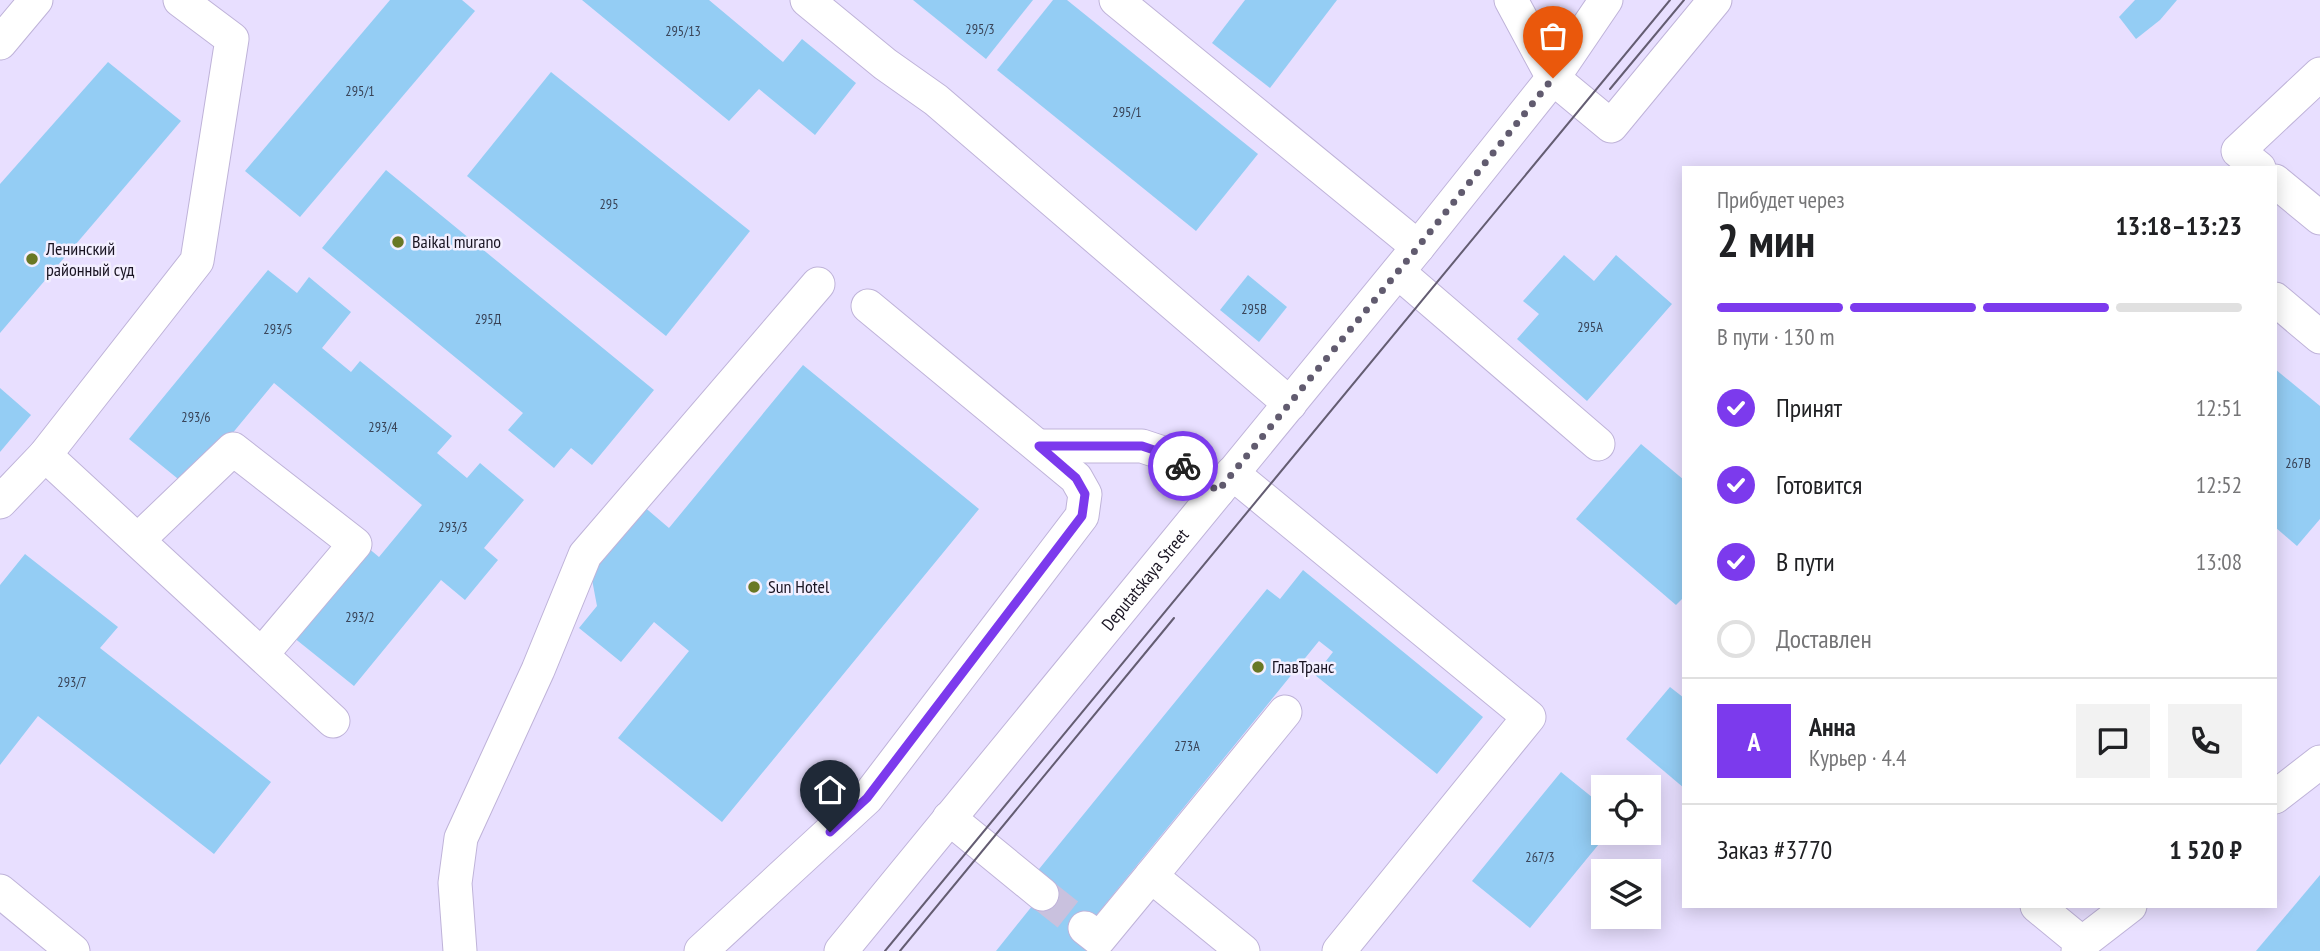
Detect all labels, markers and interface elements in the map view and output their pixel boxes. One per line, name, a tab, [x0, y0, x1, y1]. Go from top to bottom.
pin	[1523, 6, 1583, 78]
icon: bag	[1534, 17, 1572, 55]
house number: 295/3	[965, 20, 995, 38]
house number: 295/13	[665, 22, 701, 40]
house number: 295/1	[345, 82, 375, 100]
house number: 295/1	[1112, 103, 1142, 121]
text: Прибудет через	[1717, 185, 1845, 214]
house number: 295	[600, 195, 618, 213]
text: 13:18–13:23	[2115, 209, 2242, 242]
text: 2 мин	[1717, 210, 1815, 270]
place label: Baikal murano	[412, 230, 501, 253]
marker: Baikal murano	[390, 234, 406, 250]
place label: Ленинский районный суд	[45, 237, 134, 281]
marker: Ленинский районный суд	[24, 251, 40, 267]
house number: 295В	[1241, 300, 1267, 318]
house number: 295Д	[475, 310, 502, 328]
house number: 295А	[1577, 318, 1603, 336]
house number: 293/5	[263, 320, 293, 338]
text: В пути · 130 m	[1717, 322, 1834, 351]
icon: check	[1717, 389, 1755, 427]
text: Принят	[1776, 391, 1842, 424]
text: 12:51	[2196, 393, 2242, 422]
house number: 293/6	[181, 408, 211, 426]
house number: 293/4	[368, 418, 398, 436]
courier	[1148, 431, 1218, 501]
icon: bike	[1164, 447, 1202, 485]
house number: 267В	[2285, 454, 2311, 472]
icon: check	[1717, 466, 1755, 504]
text: Готовится	[1776, 468, 1862, 501]
text: 12:52	[2196, 470, 2242, 499]
house number: 293/3	[438, 518, 468, 536]
street label: Deputatskaya Street	[1096, 524, 1193, 635]
icon: check	[1717, 543, 1755, 581]
text: В пути	[1776, 545, 1835, 578]
text: 13:08	[2196, 547, 2242, 576]
place label: Sun Hotel	[768, 575, 830, 598]
marker: Sun Hotel	[746, 579, 762, 595]
house number: 293/2	[345, 608, 375, 626]
text: Доставлен	[1776, 622, 1872, 655]
place label: ГлавТранс	[1272, 655, 1335, 678]
marker: ГлавТранс	[1250, 659, 1266, 675]
house number: 293/7	[57, 673, 87, 691]
button: chat	[2076, 704, 2150, 778]
button: phone	[2168, 704, 2242, 778]
text: Анна	[1809, 710, 1856, 743]
text: А	[1747, 725, 1761, 758]
house number: 273А	[1174, 737, 1200, 755]
text: Курьер · 4.4	[1809, 743, 1906, 772]
pin	[800, 760, 860, 832]
icon: home	[811, 771, 849, 809]
map controls	[1591, 775, 1661, 929]
button: locate	[1591, 775, 1661, 845]
text: Заказ #3770	[1717, 833, 1832, 866]
text: 1 520 ₽	[2169, 833, 2242, 866]
house number: 267/3	[1525, 848, 1555, 866]
button: layers	[1591, 859, 1661, 929]

